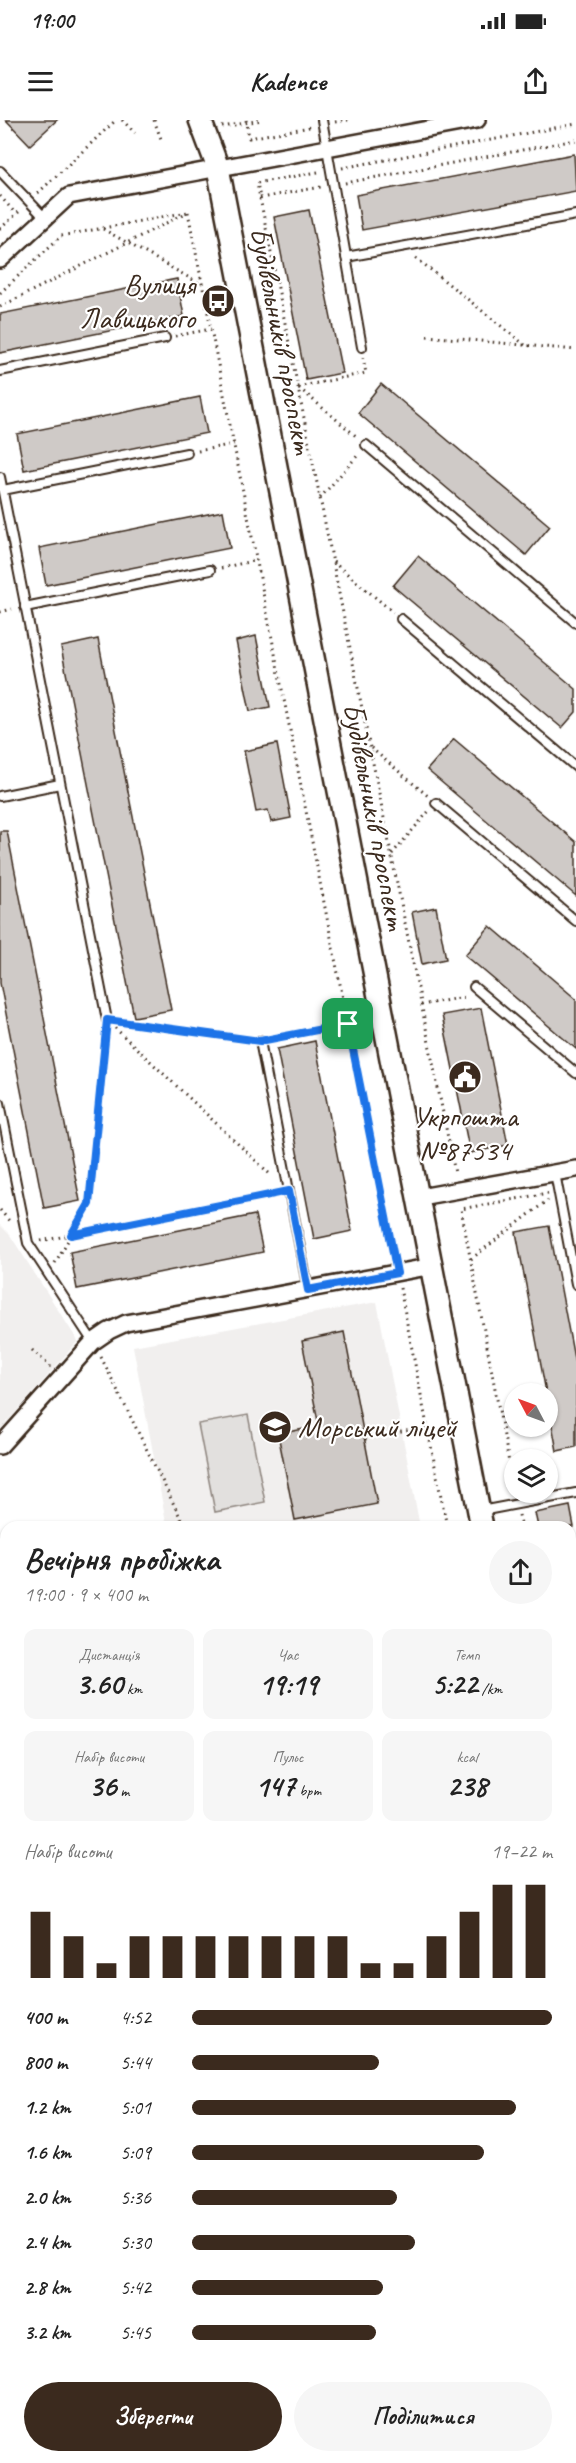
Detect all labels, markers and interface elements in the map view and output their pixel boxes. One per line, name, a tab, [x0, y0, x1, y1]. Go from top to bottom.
text: 19:00	[30, 7, 74, 35]
text: Kadence	[250, 64, 326, 98]
icon: menu	[24, 65, 57, 98]
icon: share	[519, 65, 552, 98]
street label: Будівельників проспект	[241, 224, 323, 459]
place label: Вулиця Лавицького	[80, 265, 198, 337]
bus stop icon: Вулиця Лавицького	[200, 283, 236, 319]
street label: Будівельників проспект	[334, 700, 416, 935]
pin	[322, 998, 373, 1049]
icon: arrive	[331, 1007, 364, 1040]
public building icon: Укрпошта №87534	[447, 1059, 483, 1095]
place label: Укрпошта №87534	[413, 1097, 519, 1169]
north arrow	[504, 1383, 558, 1437]
map controls	[504, 1383, 558, 1503]
place label: Морський ліцей	[298, 1408, 458, 1446]
school or university icon: Морський ліцей	[257, 1409, 293, 1445]
button: layers	[504, 1449, 558, 1503]
text: Вечірня пробіжка	[24, 1538, 219, 1580]
button: share	[489, 1541, 552, 1604]
text: 19:00 · 9 × 400 m	[24, 1582, 148, 1607]
text: Дистанція	[78, 1645, 140, 1665]
text: Час	[277, 1645, 299, 1665]
text: Темп	[454, 1645, 480, 1665]
text: 3.60	[76, 1665, 123, 1703]
text: 19:19	[258, 1665, 318, 1703]
text: 5:22	[432, 1665, 478, 1703]
text: km	[123, 1679, 142, 1699]
text: /km	[478, 1679, 502, 1699]
text: Набір висоти	[74, 1747, 144, 1767]
text: Пульс	[273, 1747, 303, 1767]
text: kcal	[456, 1747, 478, 1767]
text: 36	[89, 1767, 116, 1805]
text: 147	[255, 1767, 295, 1805]
text: 238	[447, 1767, 487, 1805]
text: m	[116, 1781, 129, 1801]
text: bpm	[295, 1781, 321, 1801]
text: Набір висоти	[24, 1839, 111, 1864]
text: 19–22 m	[491, 1839, 552, 1864]
text: 400 m	[24, 2005, 67, 2030]
text: 4:52	[120, 2005, 151, 2030]
text: 800 m	[24, 2050, 67, 2075]
text: 5:44	[120, 2050, 151, 2075]
text: 1.2 km	[24, 2095, 71, 2120]
text: 5:01	[120, 2095, 151, 2120]
text: 1.6 km	[24, 2140, 71, 2165]
text: 5:09	[120, 2140, 151, 2165]
text: 2.0 km	[24, 2185, 71, 2210]
text: 5:36	[120, 2185, 151, 2210]
text: 2.4 km	[24, 2230, 71, 2255]
text: 5:30	[120, 2230, 151, 2255]
text: 2.8 km	[24, 2275, 71, 2300]
text: 5:42	[120, 2275, 151, 2300]
text: 3.2 km	[24, 2320, 71, 2345]
text: 5:45	[120, 2320, 151, 2345]
button: Зберегти	[24, 2382, 282, 2451]
button: Поділитися	[294, 2382, 552, 2451]

